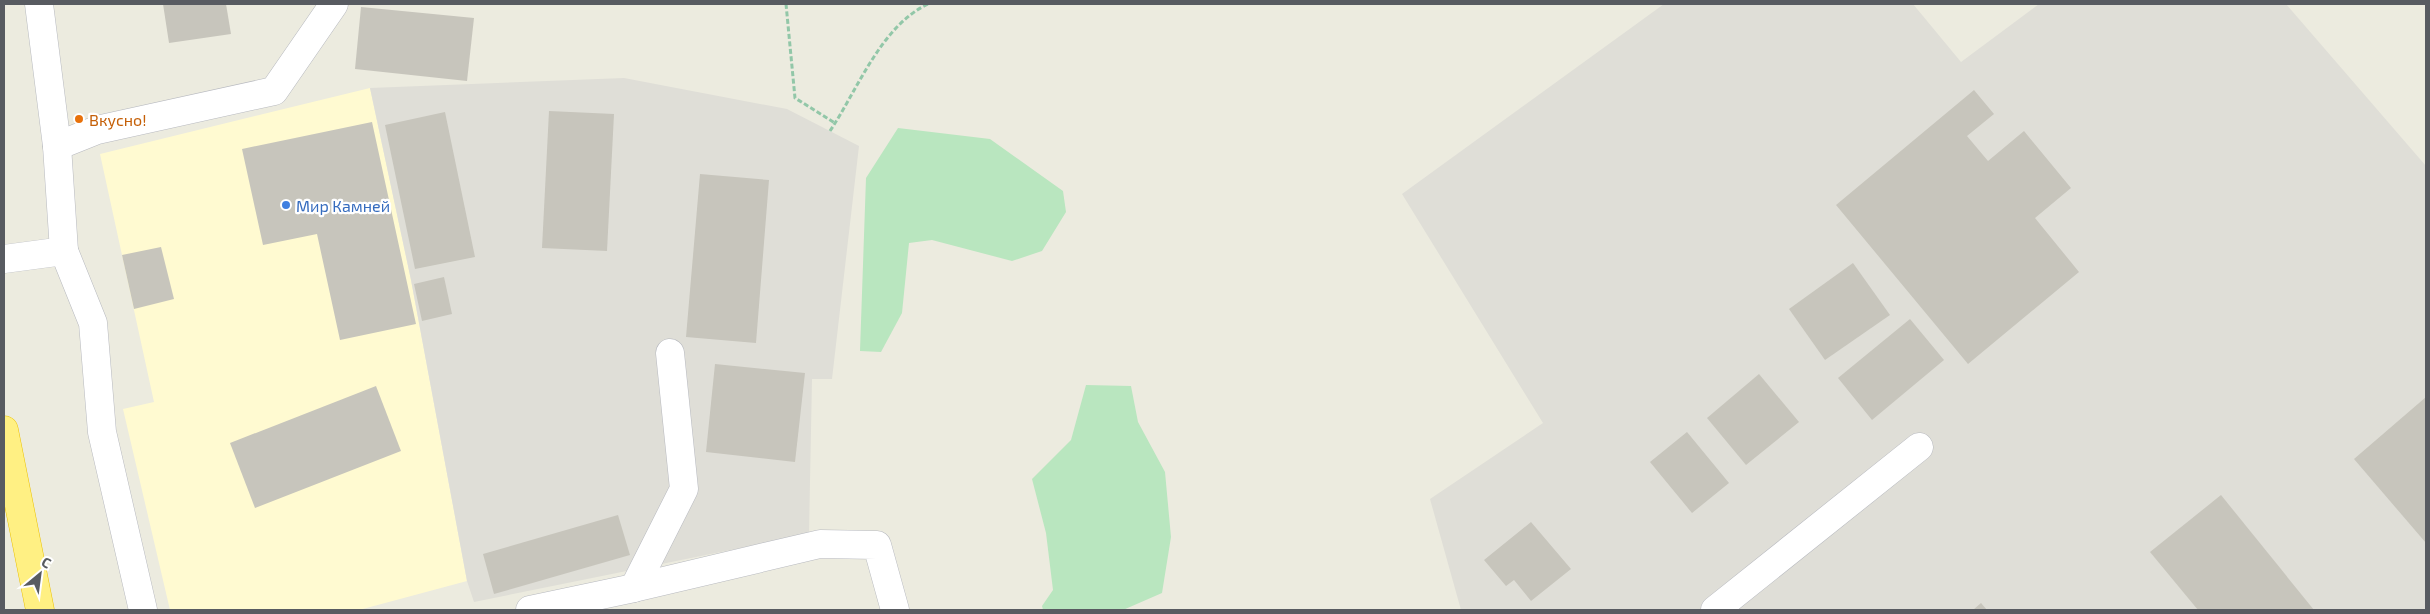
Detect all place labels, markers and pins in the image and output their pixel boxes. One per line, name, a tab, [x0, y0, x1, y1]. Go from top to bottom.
place label: Вкусно!	[89, 110, 147, 130]
marker: Вкусно!	[73, 113, 85, 125]
place label: Мир Камней	[296, 196, 390, 215]
marker: Мир Камней	[280, 199, 292, 211]

